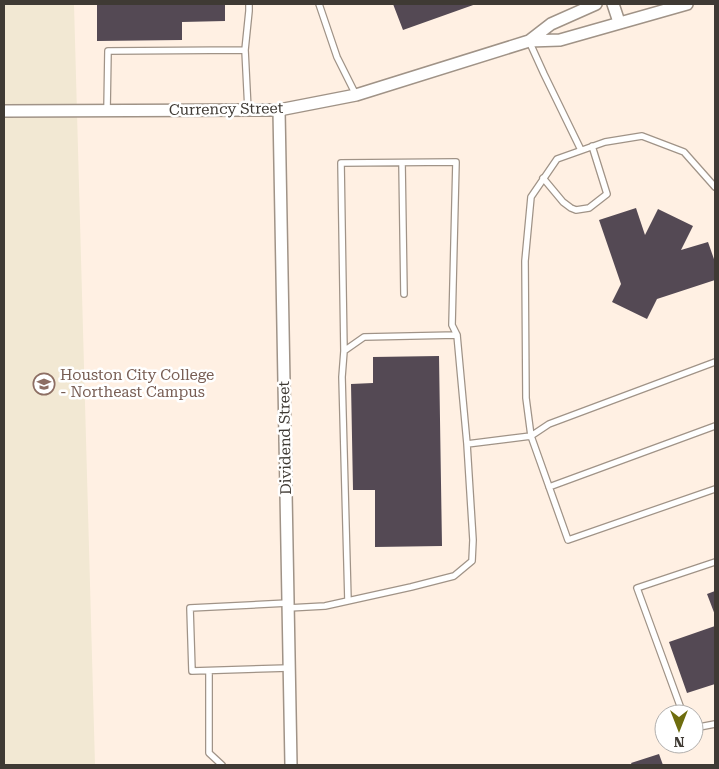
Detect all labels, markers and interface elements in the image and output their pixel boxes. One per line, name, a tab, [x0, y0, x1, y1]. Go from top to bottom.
street label: Currency Street	[169, 99, 284, 119]
place label: Houston City College - Northeast Campus	[60, 366, 214, 401]
school or university icon: Houston City College - Northeast Campus	[32, 372, 56, 396]
street label: Dividend Street	[275, 381, 295, 495]
north arrow	[654, 704, 704, 754]
text: N	[673, 734, 684, 750]

